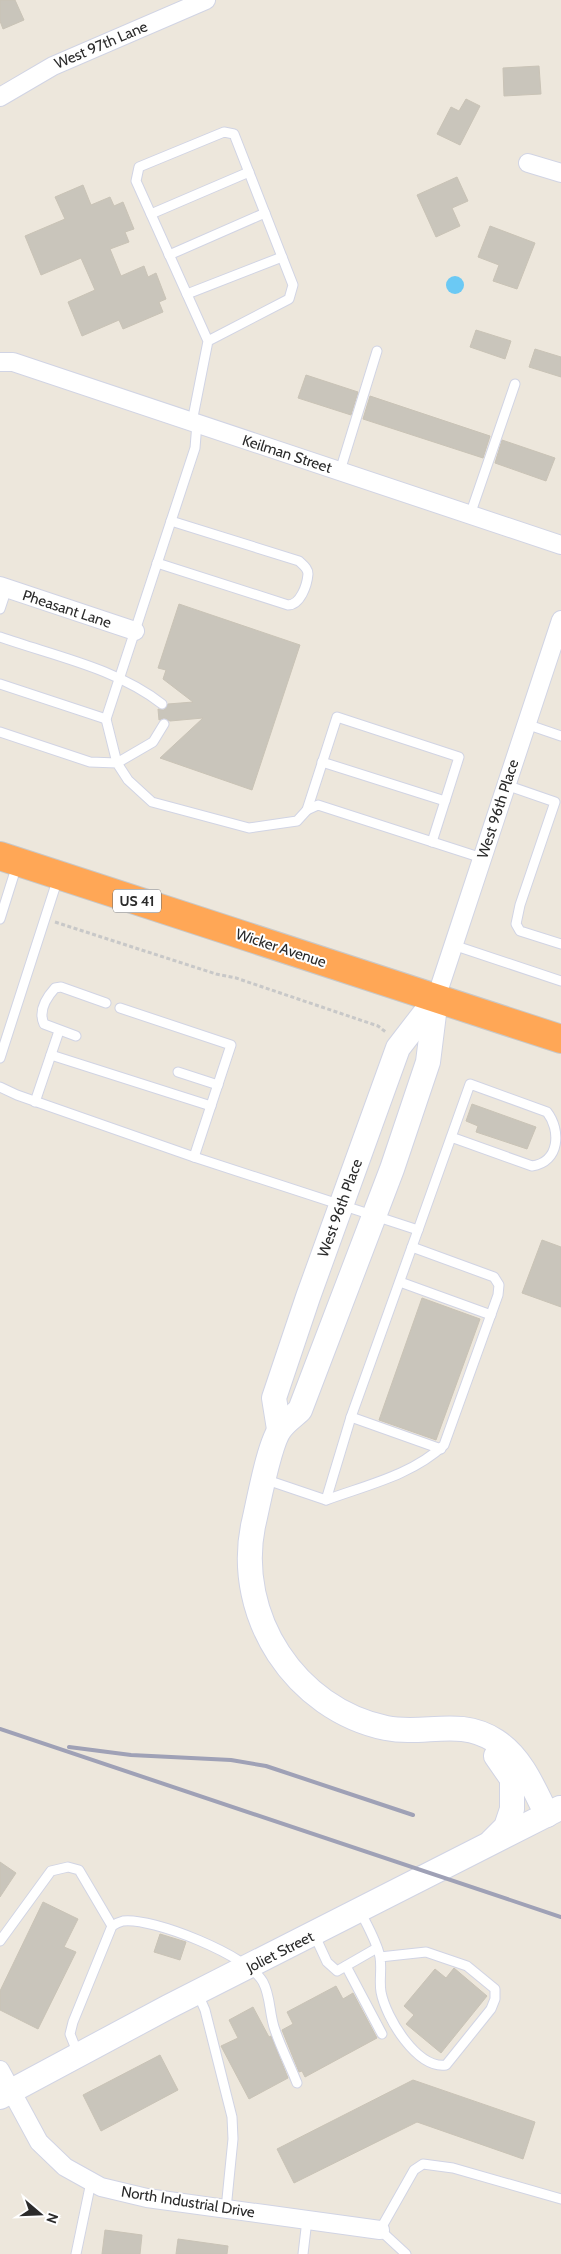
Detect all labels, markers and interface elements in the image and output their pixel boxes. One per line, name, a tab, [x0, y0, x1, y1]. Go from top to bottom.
street label: West 97th Lane	[52, 17, 151, 73]
street label: Keilman Street	[240, 431, 334, 477]
street label: Pheasant Lane	[20, 586, 114, 632]
street label: West 96th Place	[474, 757, 523, 861]
road number: US 41	[113, 889, 161, 912]
street label: Wicker Avenue	[234, 925, 329, 971]
street label: West 96th Place	[314, 1156, 366, 1260]
street label: Joliet Street	[242, 1927, 317, 1977]
street label: North Industrial Drive	[120, 2183, 256, 2222]
north arrow	[15, 2189, 65, 2239]
text: N	[42, 2211, 62, 2226]

